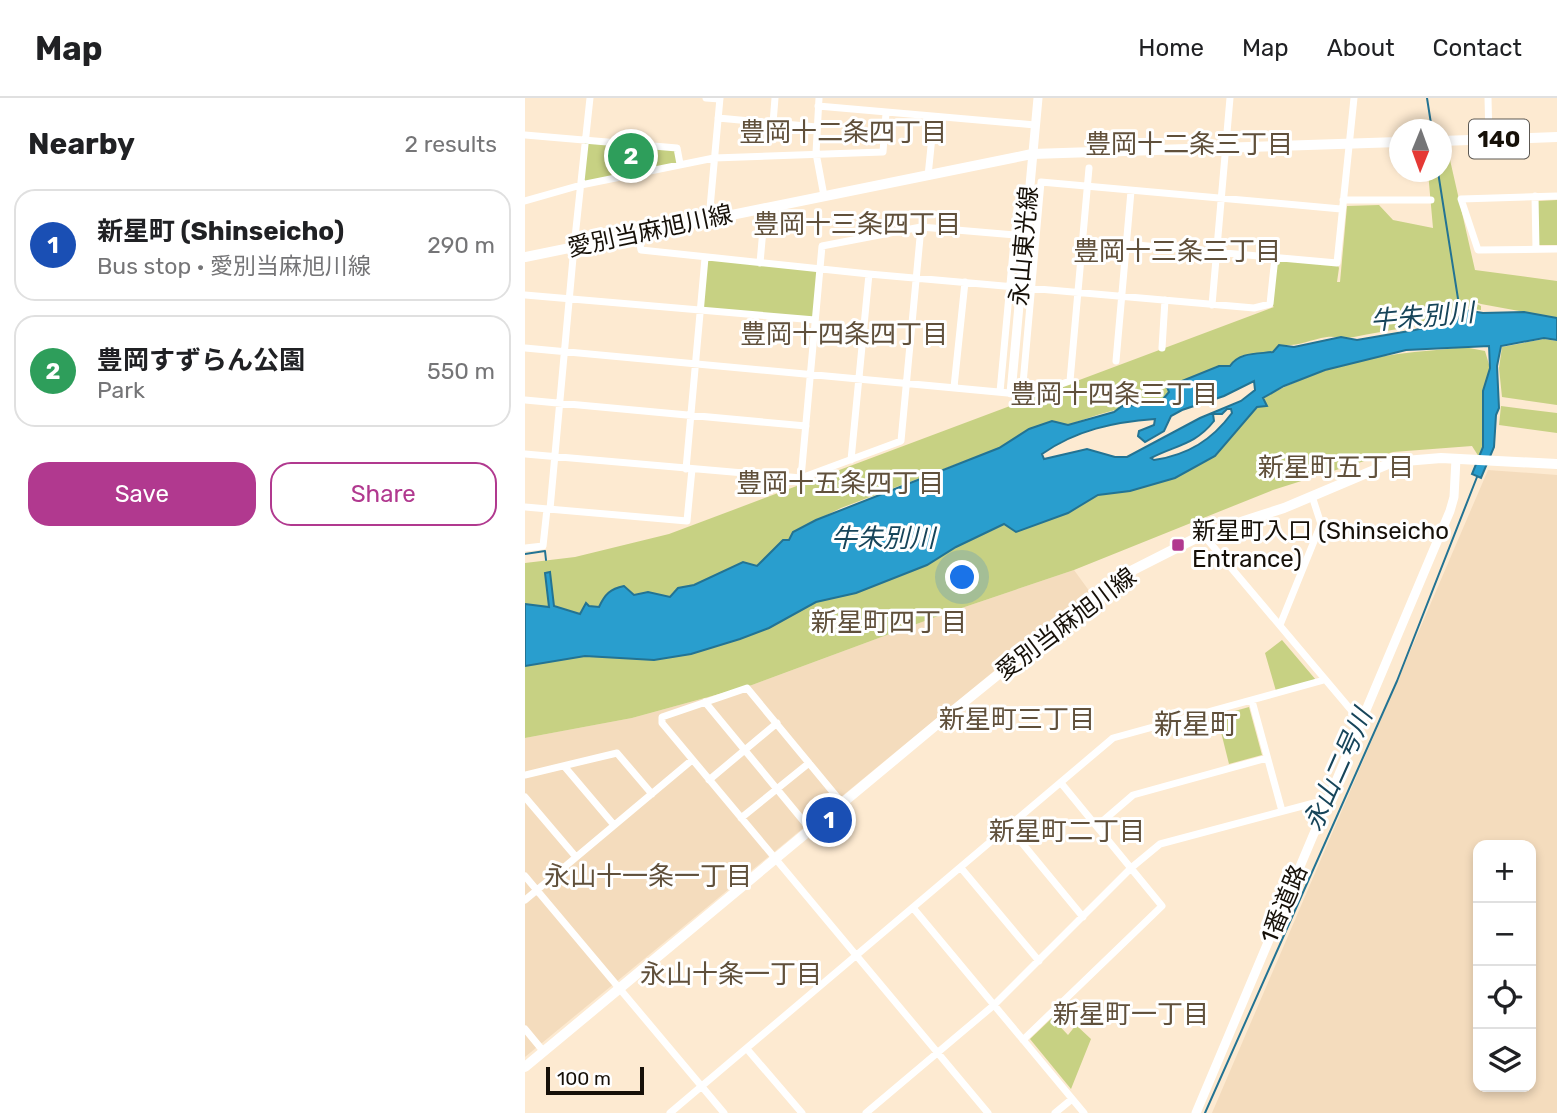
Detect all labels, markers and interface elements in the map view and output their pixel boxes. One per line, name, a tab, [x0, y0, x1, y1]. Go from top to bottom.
text: Map	[35, 29, 103, 68]
text: Home	[1138, 34, 1204, 62]
text: Map	[1242, 34, 1289, 62]
text: About	[1327, 34, 1395, 62]
text: Contact	[1433, 34, 1522, 62]
district label: 豊岡十二条四丁目	[739, 117, 947, 148]
north arrow	[1389, 119, 1452, 182]
road number: 140	[1469, 120, 1529, 158]
text: Nearby	[28, 126, 135, 162]
district label: 豊岡十二条三丁目	[1085, 129, 1293, 160]
text: 2 results	[405, 130, 497, 158]
pin: 2	[608, 130, 654, 182]
street label: 永山東光線	[1005, 185, 1043, 307]
street label: 愛別当麻旭川線	[565, 200, 735, 262]
district label: 豊岡十三条四丁目	[753, 209, 961, 240]
text: 新星町 (Shinseicho)	[97, 216, 344, 247]
text: 1	[47, 231, 59, 259]
text: 290 m	[427, 231, 495, 259]
district label: 豊岡十三条三丁目	[1073, 236, 1281, 267]
text: Bus stop · 愛別当麻旭川線	[97, 252, 371, 280]
water label: 牛朱別川	[1369, 297, 1478, 337]
district label: 豊岡十四条四丁目	[740, 319, 948, 350]
text: 豊岡すずらん公園	[97, 345, 305, 376]
text: 2	[46, 357, 60, 385]
text: 550 m	[427, 357, 495, 385]
text: Park	[97, 376, 145, 404]
district label: 豊岡十四条三丁目	[1010, 379, 1218, 410]
district label: 新星町五丁目	[1258, 452, 1414, 483]
button: Save	[28, 462, 256, 526]
button: Share	[270, 462, 497, 526]
district label: 豊岡十五条四丁目	[736, 468, 944, 499]
place label: 新星町入口 (Shinseicho Entrance)	[1192, 517, 1449, 573]
water label: 牛朱別川	[831, 523, 938, 554]
marker: 新星町入口 (Shinseicho Entrance)	[1170, 537, 1186, 553]
your location	[945, 560, 979, 594]
street label: 愛別当麻旭川線	[990, 562, 1142, 686]
district label: 新星町四丁目	[811, 607, 967, 638]
water label: 永山二号川	[1297, 702, 1380, 836]
district label: 新星町三丁目	[939, 704, 1095, 735]
district label: 新星町	[1154, 708, 1238, 741]
pin: 1	[806, 794, 852, 846]
district label: 新星町二丁目	[989, 816, 1145, 847]
map controls	[1473, 840, 1536, 1092]
button: +	[1473, 840, 1536, 903]
district label: 永山十一条一丁目	[544, 861, 752, 892]
street label: 1番道路	[1255, 861, 1313, 947]
button: −	[1473, 903, 1536, 966]
district label: 永山十条一丁目	[640, 959, 822, 990]
button: locate	[1473, 966, 1536, 1029]
district label: 新星町一丁目	[1053, 999, 1209, 1030]
button: layers	[1473, 1029, 1536, 1092]
scale bar	[546, 1064, 644, 1096]
text: 100 m	[557, 1067, 611, 1090]

